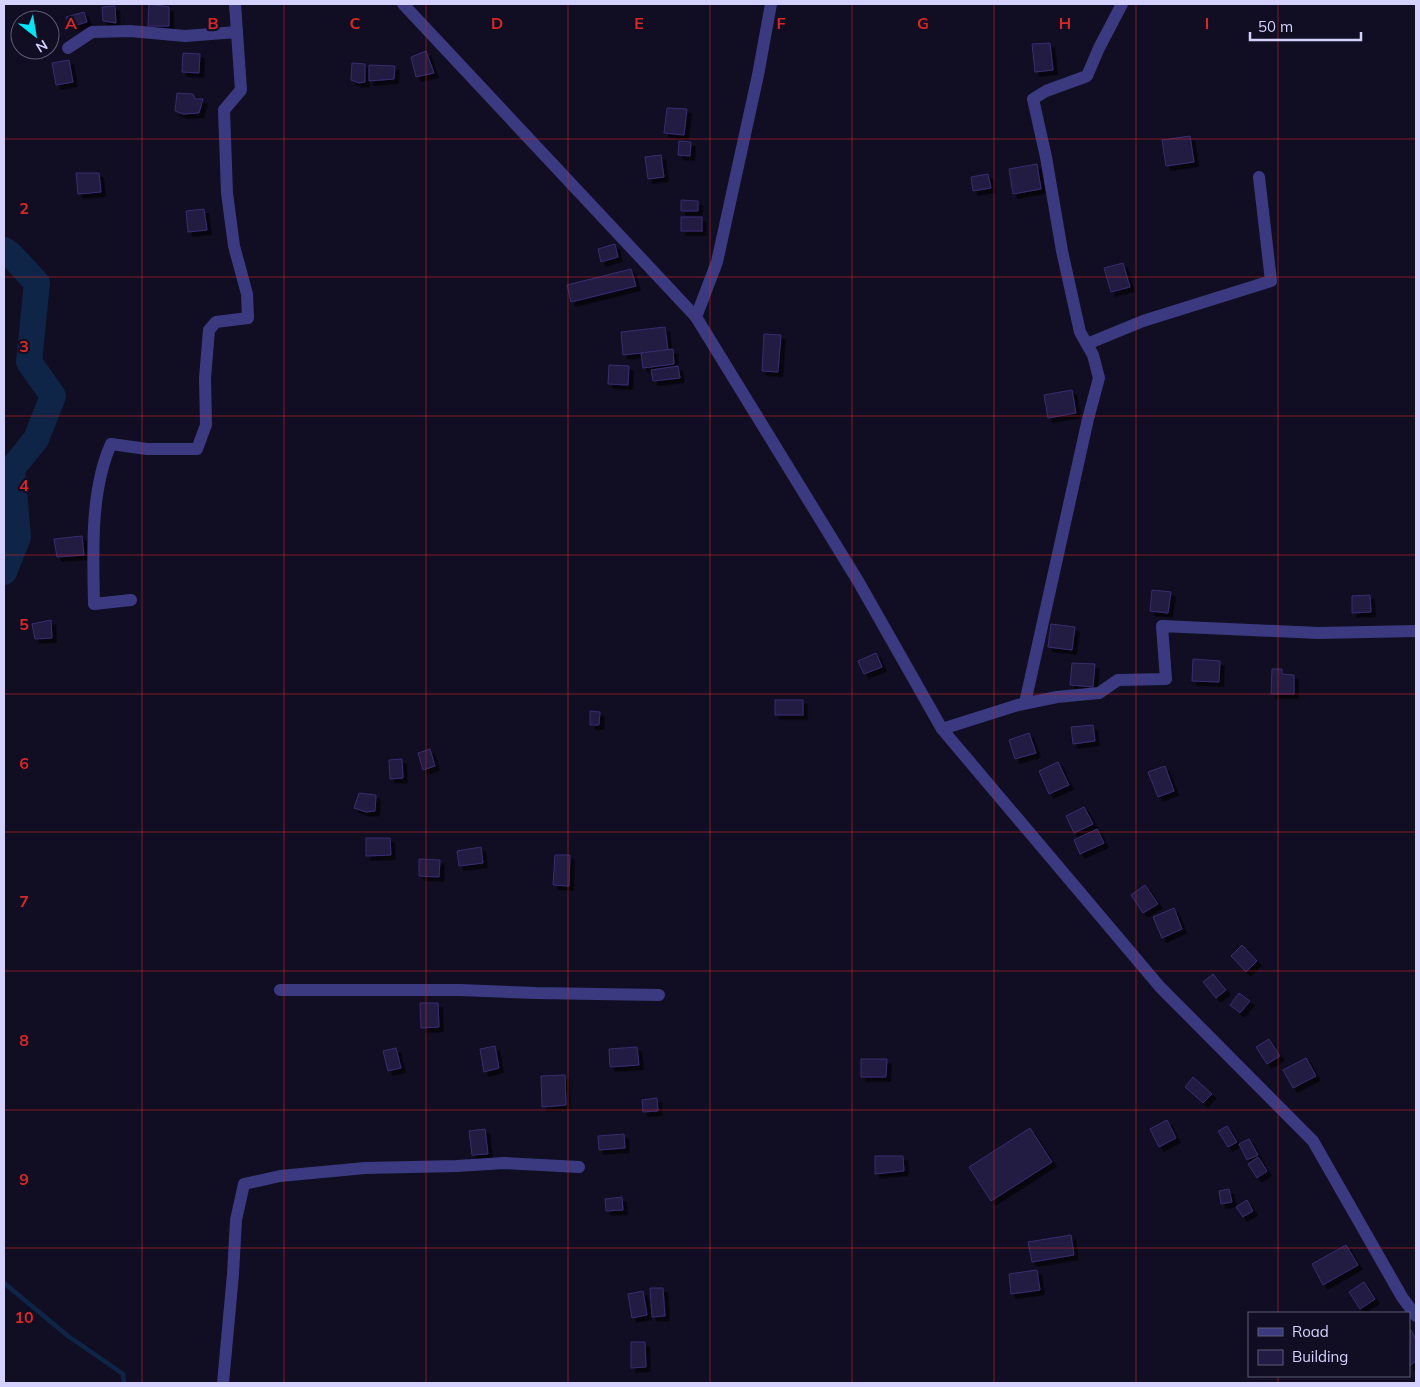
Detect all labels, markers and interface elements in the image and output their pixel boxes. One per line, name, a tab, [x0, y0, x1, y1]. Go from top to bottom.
north arrow	[10, 10, 60, 60]
scale bar	[1250, 10, 1361, 42]
text: A	[65, 13, 77, 33]
text: B	[207, 13, 219, 33]
text: C	[350, 13, 361, 33]
text: D	[491, 13, 503, 33]
text: E	[634, 13, 644, 33]
text: F	[776, 13, 786, 33]
text: G	[917, 13, 929, 33]
text: H	[1059, 13, 1071, 33]
text: I	[1205, 13, 1209, 33]
text: 50 m	[1258, 17, 1293, 36]
text: N	[33, 36, 51, 57]
text: 2	[19, 198, 29, 218]
text: 3	[19, 336, 29, 356]
text: 4	[19, 475, 29, 495]
text: 5	[19, 614, 29, 634]
text: 6	[19, 753, 29, 773]
text: 7	[19, 891, 29, 911]
text: 8	[19, 1030, 29, 1050]
text: 9	[19, 1169, 29, 1189]
text: 10	[14, 1307, 34, 1327]
legend	[1248, 1312, 1410, 1377]
text: Road	[1292, 1322, 1329, 1341]
text: Building	[1292, 1347, 1348, 1366]

